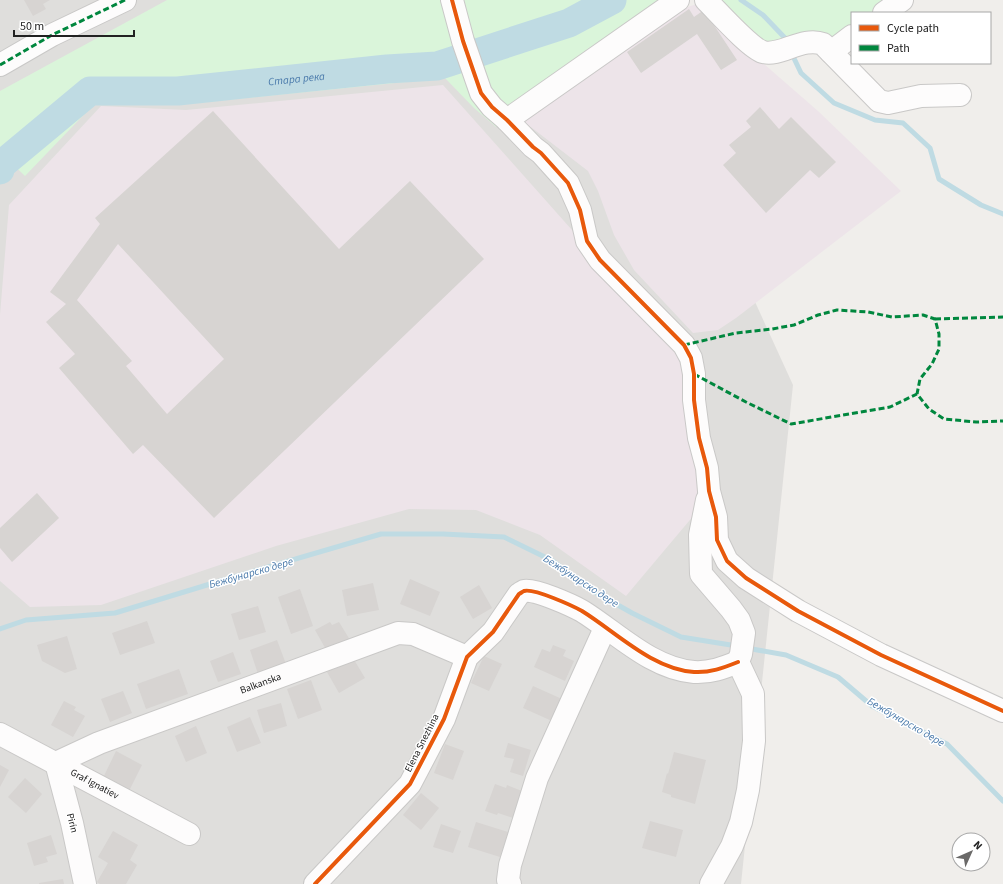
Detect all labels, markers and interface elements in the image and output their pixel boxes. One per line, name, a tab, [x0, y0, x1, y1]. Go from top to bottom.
scale bar	[14, 12, 134, 38]
legend	[851, 12, 991, 64]
text: 50 m	[20, 18, 44, 35]
text: Cycle path	[887, 20, 939, 37]
text: Path	[887, 40, 910, 57]
water label: Стара река	[267, 68, 326, 89]
water label: Бежбунарско дере	[540, 551, 622, 611]
water label: Бежбунарско дере	[207, 554, 295, 592]
street label: Balkanska	[238, 670, 283, 698]
water label: Бежбунарско дере	[865, 694, 947, 750]
street label: Elena Snezhina	[401, 711, 443, 775]
street label: Graf Ignatiev	[68, 765, 122, 803]
street label: Pirin	[63, 812, 81, 834]
north arrow	[951, 832, 991, 872]
text: N	[970, 837, 986, 853]

